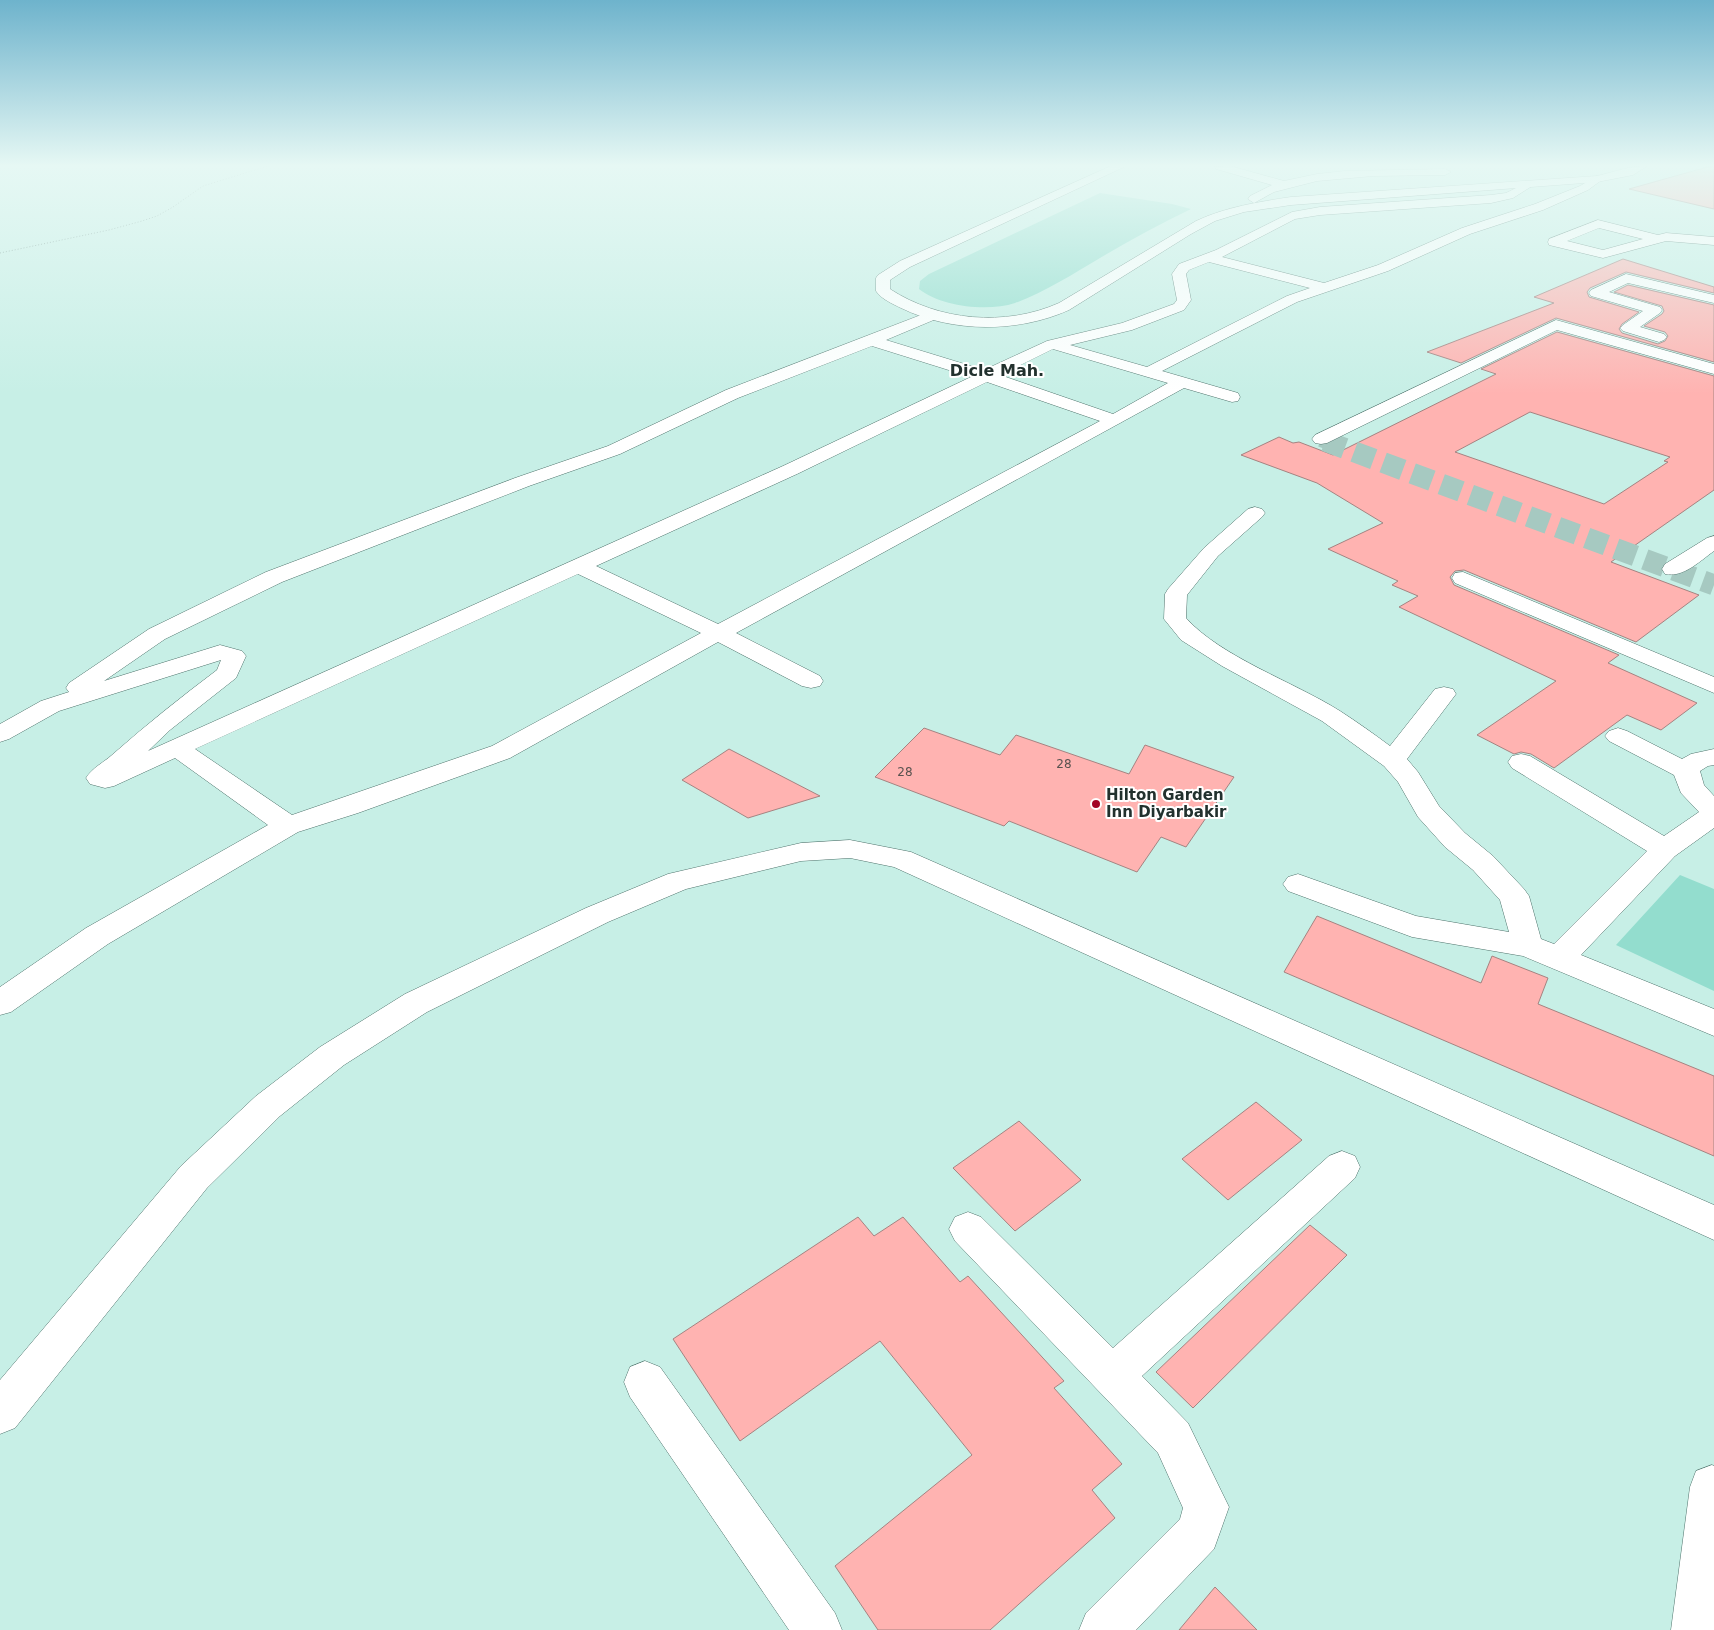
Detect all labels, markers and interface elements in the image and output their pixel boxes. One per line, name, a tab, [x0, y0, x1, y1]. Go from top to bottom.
district label: Dicle Mah.	[950, 361, 1044, 380]
house number: 28	[1056, 757, 1072, 771]
house number: 28	[897, 765, 913, 779]
place label: Hilton Garden Inn Diyarbakir	[1106, 786, 1227, 821]
marker: Hilton Garden Inn Diyarbakir	[1090, 798, 1102, 810]

